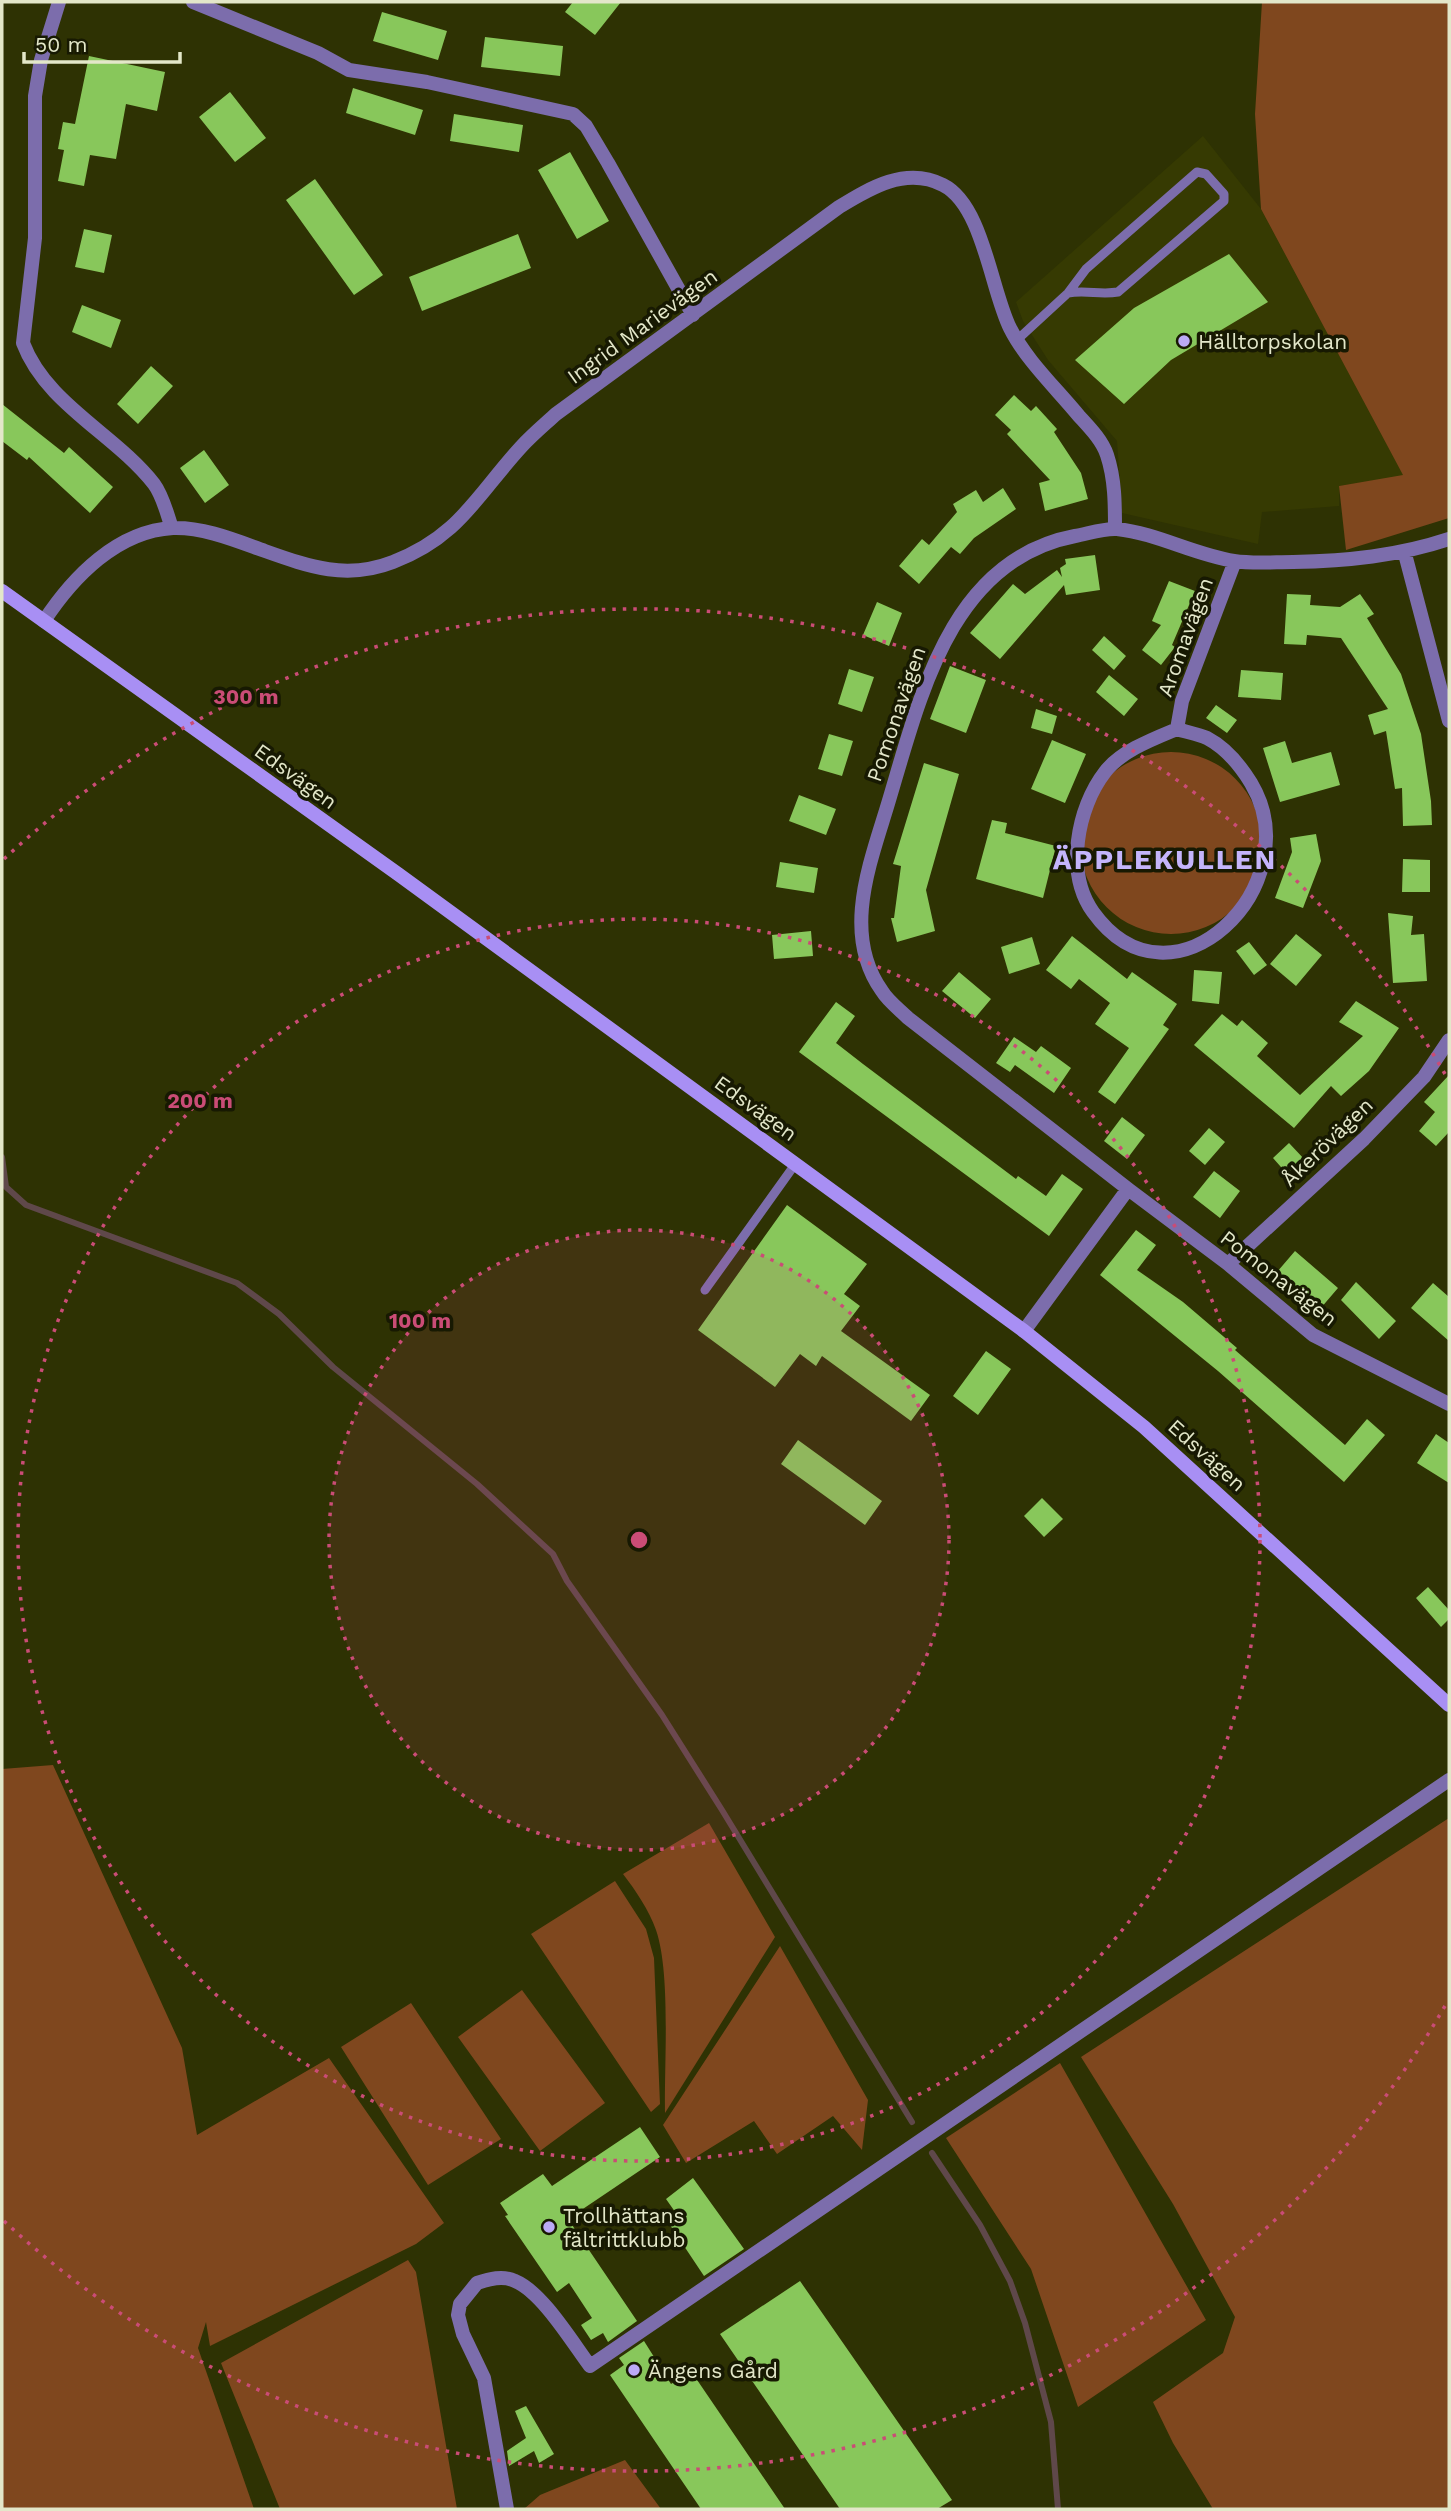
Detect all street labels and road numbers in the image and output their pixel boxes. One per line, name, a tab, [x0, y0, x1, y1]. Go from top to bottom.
street label: Ingrid Marievägen	[562, 263, 722, 389]
street label: Aromavägen	[1152, 574, 1218, 700]
street label: Pomonavägen	[861, 643, 931, 785]
street label: Edsvägen	[250, 738, 342, 814]
street label: Edsvägen	[710, 1070, 802, 1146]
street label: Åkerövägen	[1276, 1092, 1378, 1192]
street label: Pomonavägen	[1216, 1225, 1342, 1331]
street label: Edsvägen	[1163, 1414, 1251, 1496]

